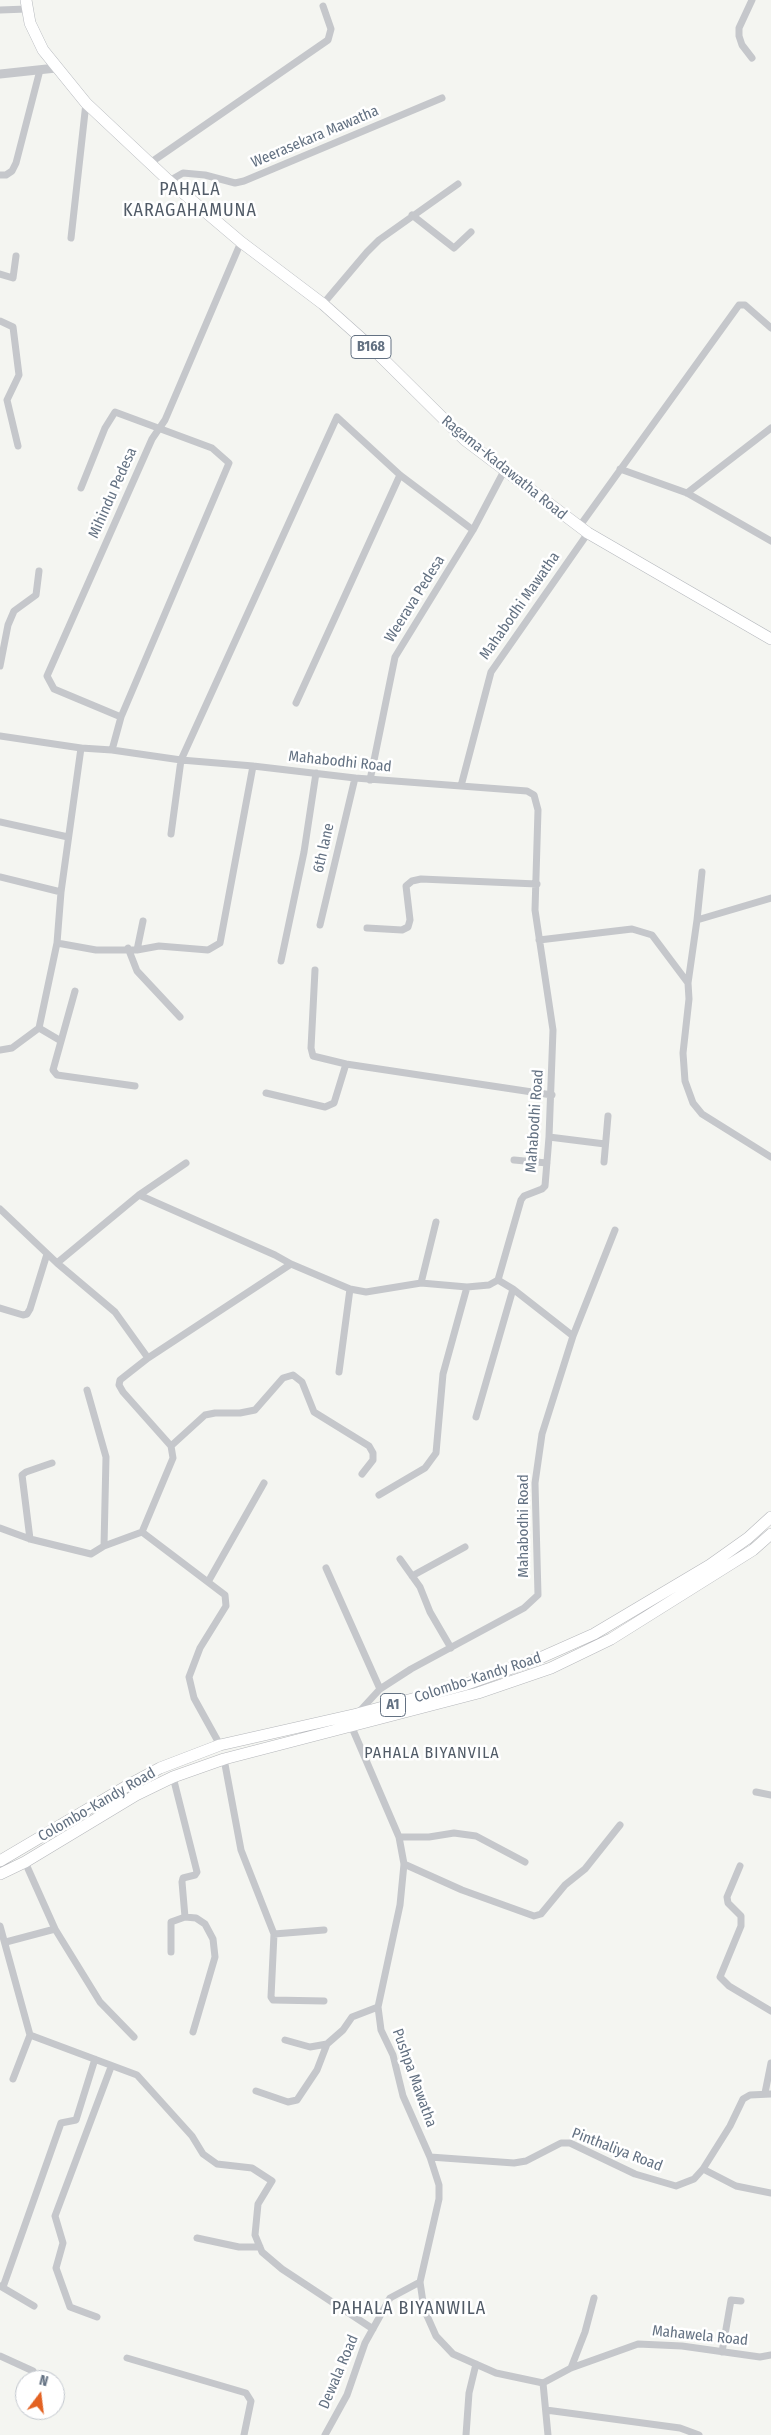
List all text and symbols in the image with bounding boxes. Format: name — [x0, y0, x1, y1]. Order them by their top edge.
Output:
street label: Weerasekara Mawatha — [249, 102, 381, 172]
district label: PAHALA KARAGAHAMUNA — [121, 179, 259, 222]
road number: B168 — [351, 336, 391, 358]
street label: Ragama-Kadawatha Road — [438, 412, 570, 524]
street label: Mihindu Pedesa — [85, 445, 141, 541]
street label: Mahabodhi Mawatha — [476, 549, 564, 663]
street label: Weerava Pedesa — [381, 552, 449, 646]
street label: Mahabodhi Road — [288, 748, 392, 776]
street label: 6th lane — [310, 821, 338, 875]
street label: Mahabodhi Road — [522, 1069, 548, 1173]
street label: Mahabodhi Road — [515, 1474, 533, 1578]
street label: Colombo-Kandy Road — [412, 1649, 544, 1707]
road number: A1 — [380, 1694, 406, 1716]
district label: PAHALA BIYANVILA — [362, 1744, 502, 1764]
street label: Colombo-Kandy Road — [35, 1764, 159, 1846]
street label: Pushpa Mawatha — [388, 2026, 440, 2130]
street label: Pinthaliya Road — [569, 2124, 665, 2176]
district label: PAHALA BIYANWILA — [330, 2298, 488, 2320]
street label: Mahawela Road — [651, 2322, 749, 2350]
street label: Dewala Road — [315, 2332, 363, 2412]
north arrow — [15, 2370, 65, 2420]
text: N — [37, 2372, 50, 2390]

